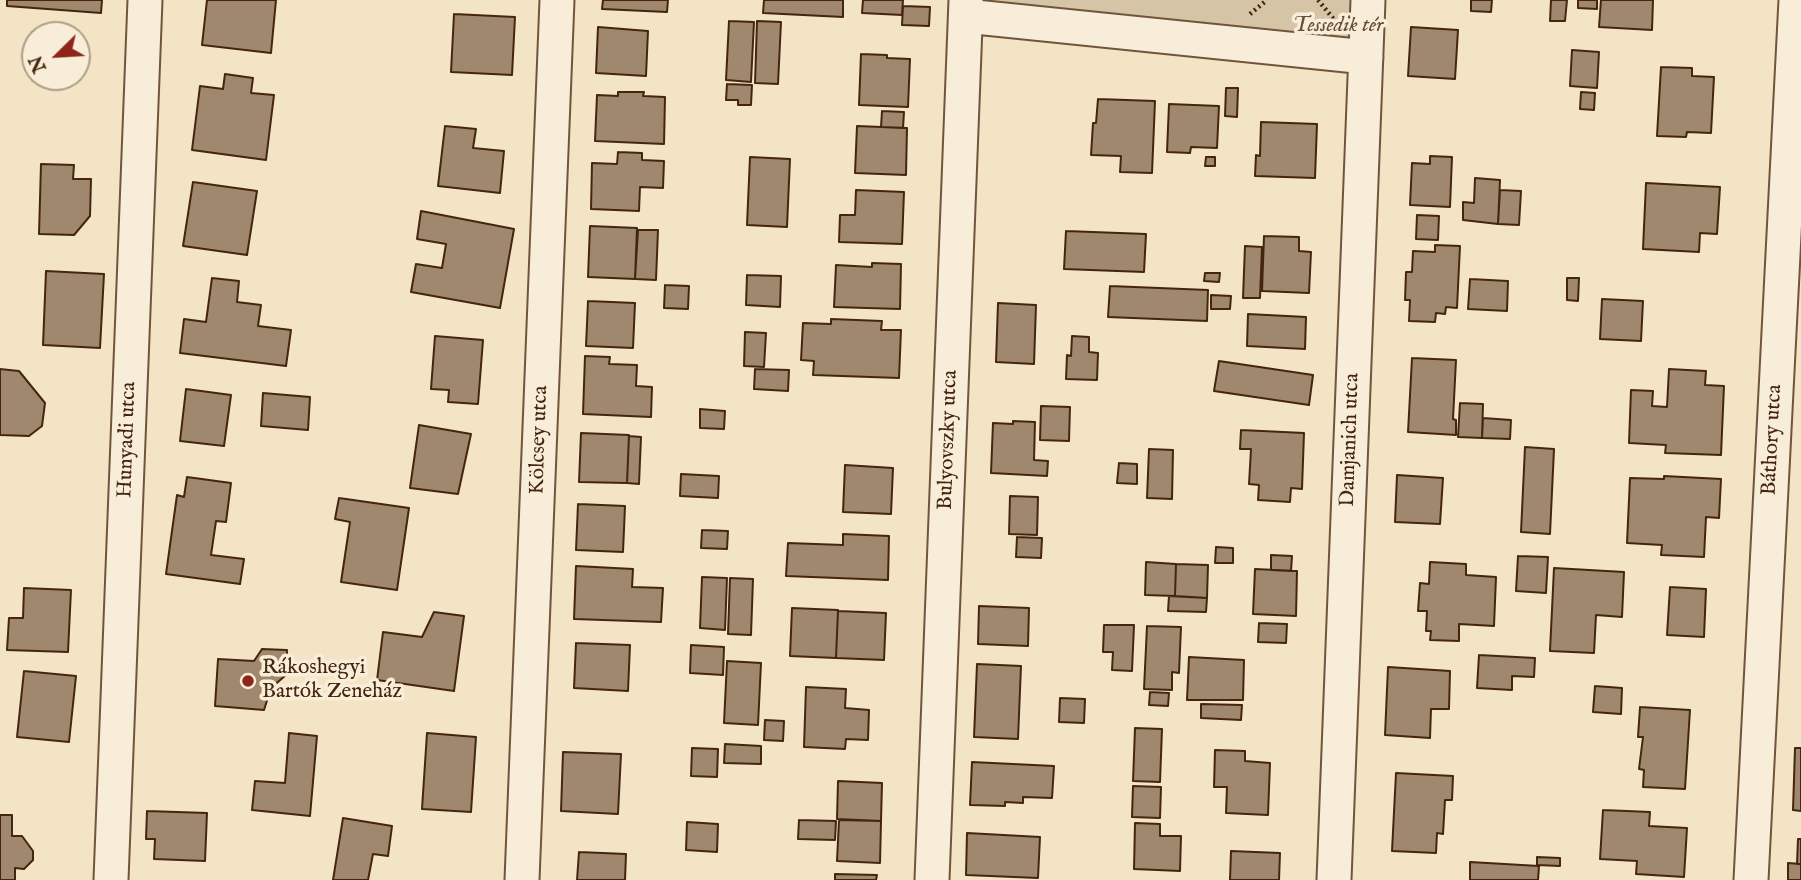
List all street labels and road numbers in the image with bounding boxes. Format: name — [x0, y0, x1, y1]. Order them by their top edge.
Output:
street label: Bulyovszky utca — [934, 370, 964, 510]
street label: Damjanich utca — [1336, 373, 1366, 507]
street label: Hunyadi utca — [113, 381, 143, 499]
street label: Báthory utca — [1758, 384, 1788, 496]
street label: Kölcsey utca — [526, 385, 554, 495]

